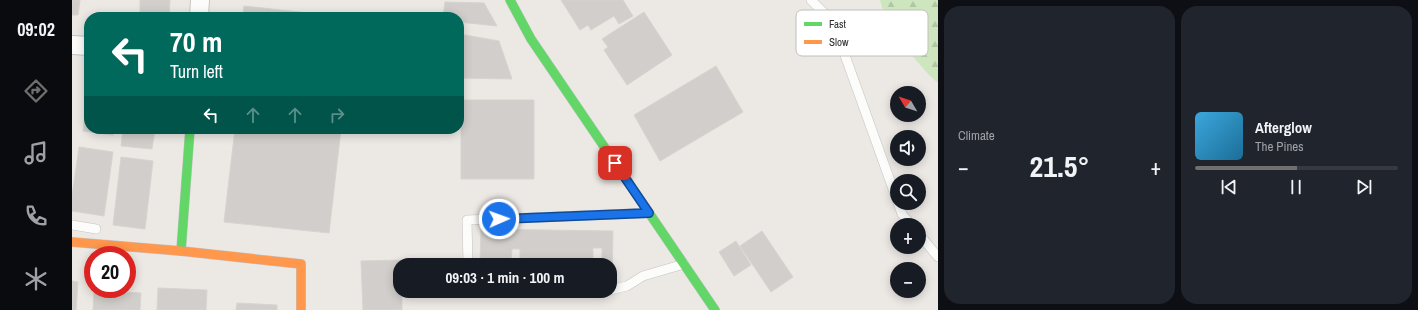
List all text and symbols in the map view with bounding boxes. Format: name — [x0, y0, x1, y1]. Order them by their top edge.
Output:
legend — [796, 10, 928, 56]
text: 09:02 — [17, 17, 55, 42]
text: Fast — [829, 17, 847, 31]
text: 70 m — [170, 23, 222, 61]
icon: left — [104, 28, 156, 80]
text: Slow — [829, 35, 849, 49]
text: Turn left — [170, 59, 223, 84]
icon: directions — [22, 77, 50, 105]
north arrow — [890, 86, 926, 122]
map controls — [890, 86, 926, 298]
icon: left — [200, 104, 222, 126]
icon: ahead — [242, 104, 264, 126]
icon: ahead — [284, 104, 306, 126]
icon: right — [326, 104, 348, 126]
text: Afterglow — [1255, 117, 1312, 138]
text: Climate — [958, 127, 995, 144]
button: sound — [890, 130, 926, 166]
text: The Pines — [1255, 138, 1304, 155]
icon: music — [22, 139, 50, 167]
pin — [598, 146, 632, 180]
text: 21.5° — [1030, 146, 1089, 186]
icon: arrive — [604, 152, 626, 174]
text: − — [958, 152, 969, 182]
text: + — [1150, 152, 1161, 182]
button: search — [890, 174, 926, 210]
icon: previous — [1218, 176, 1240, 198]
icon: pause — [1285, 176, 1307, 198]
icon: next — [1353, 176, 1375, 198]
position arrow — [478, 198, 520, 240]
icon: phone — [22, 202, 50, 230]
button: + — [890, 218, 926, 254]
speed limit sign: 20 — [84, 246, 136, 298]
button: − — [890, 262, 926, 298]
icon: climate — [22, 265, 50, 293]
text: 09:03 · 1 min · 100 m — [446, 267, 564, 288]

